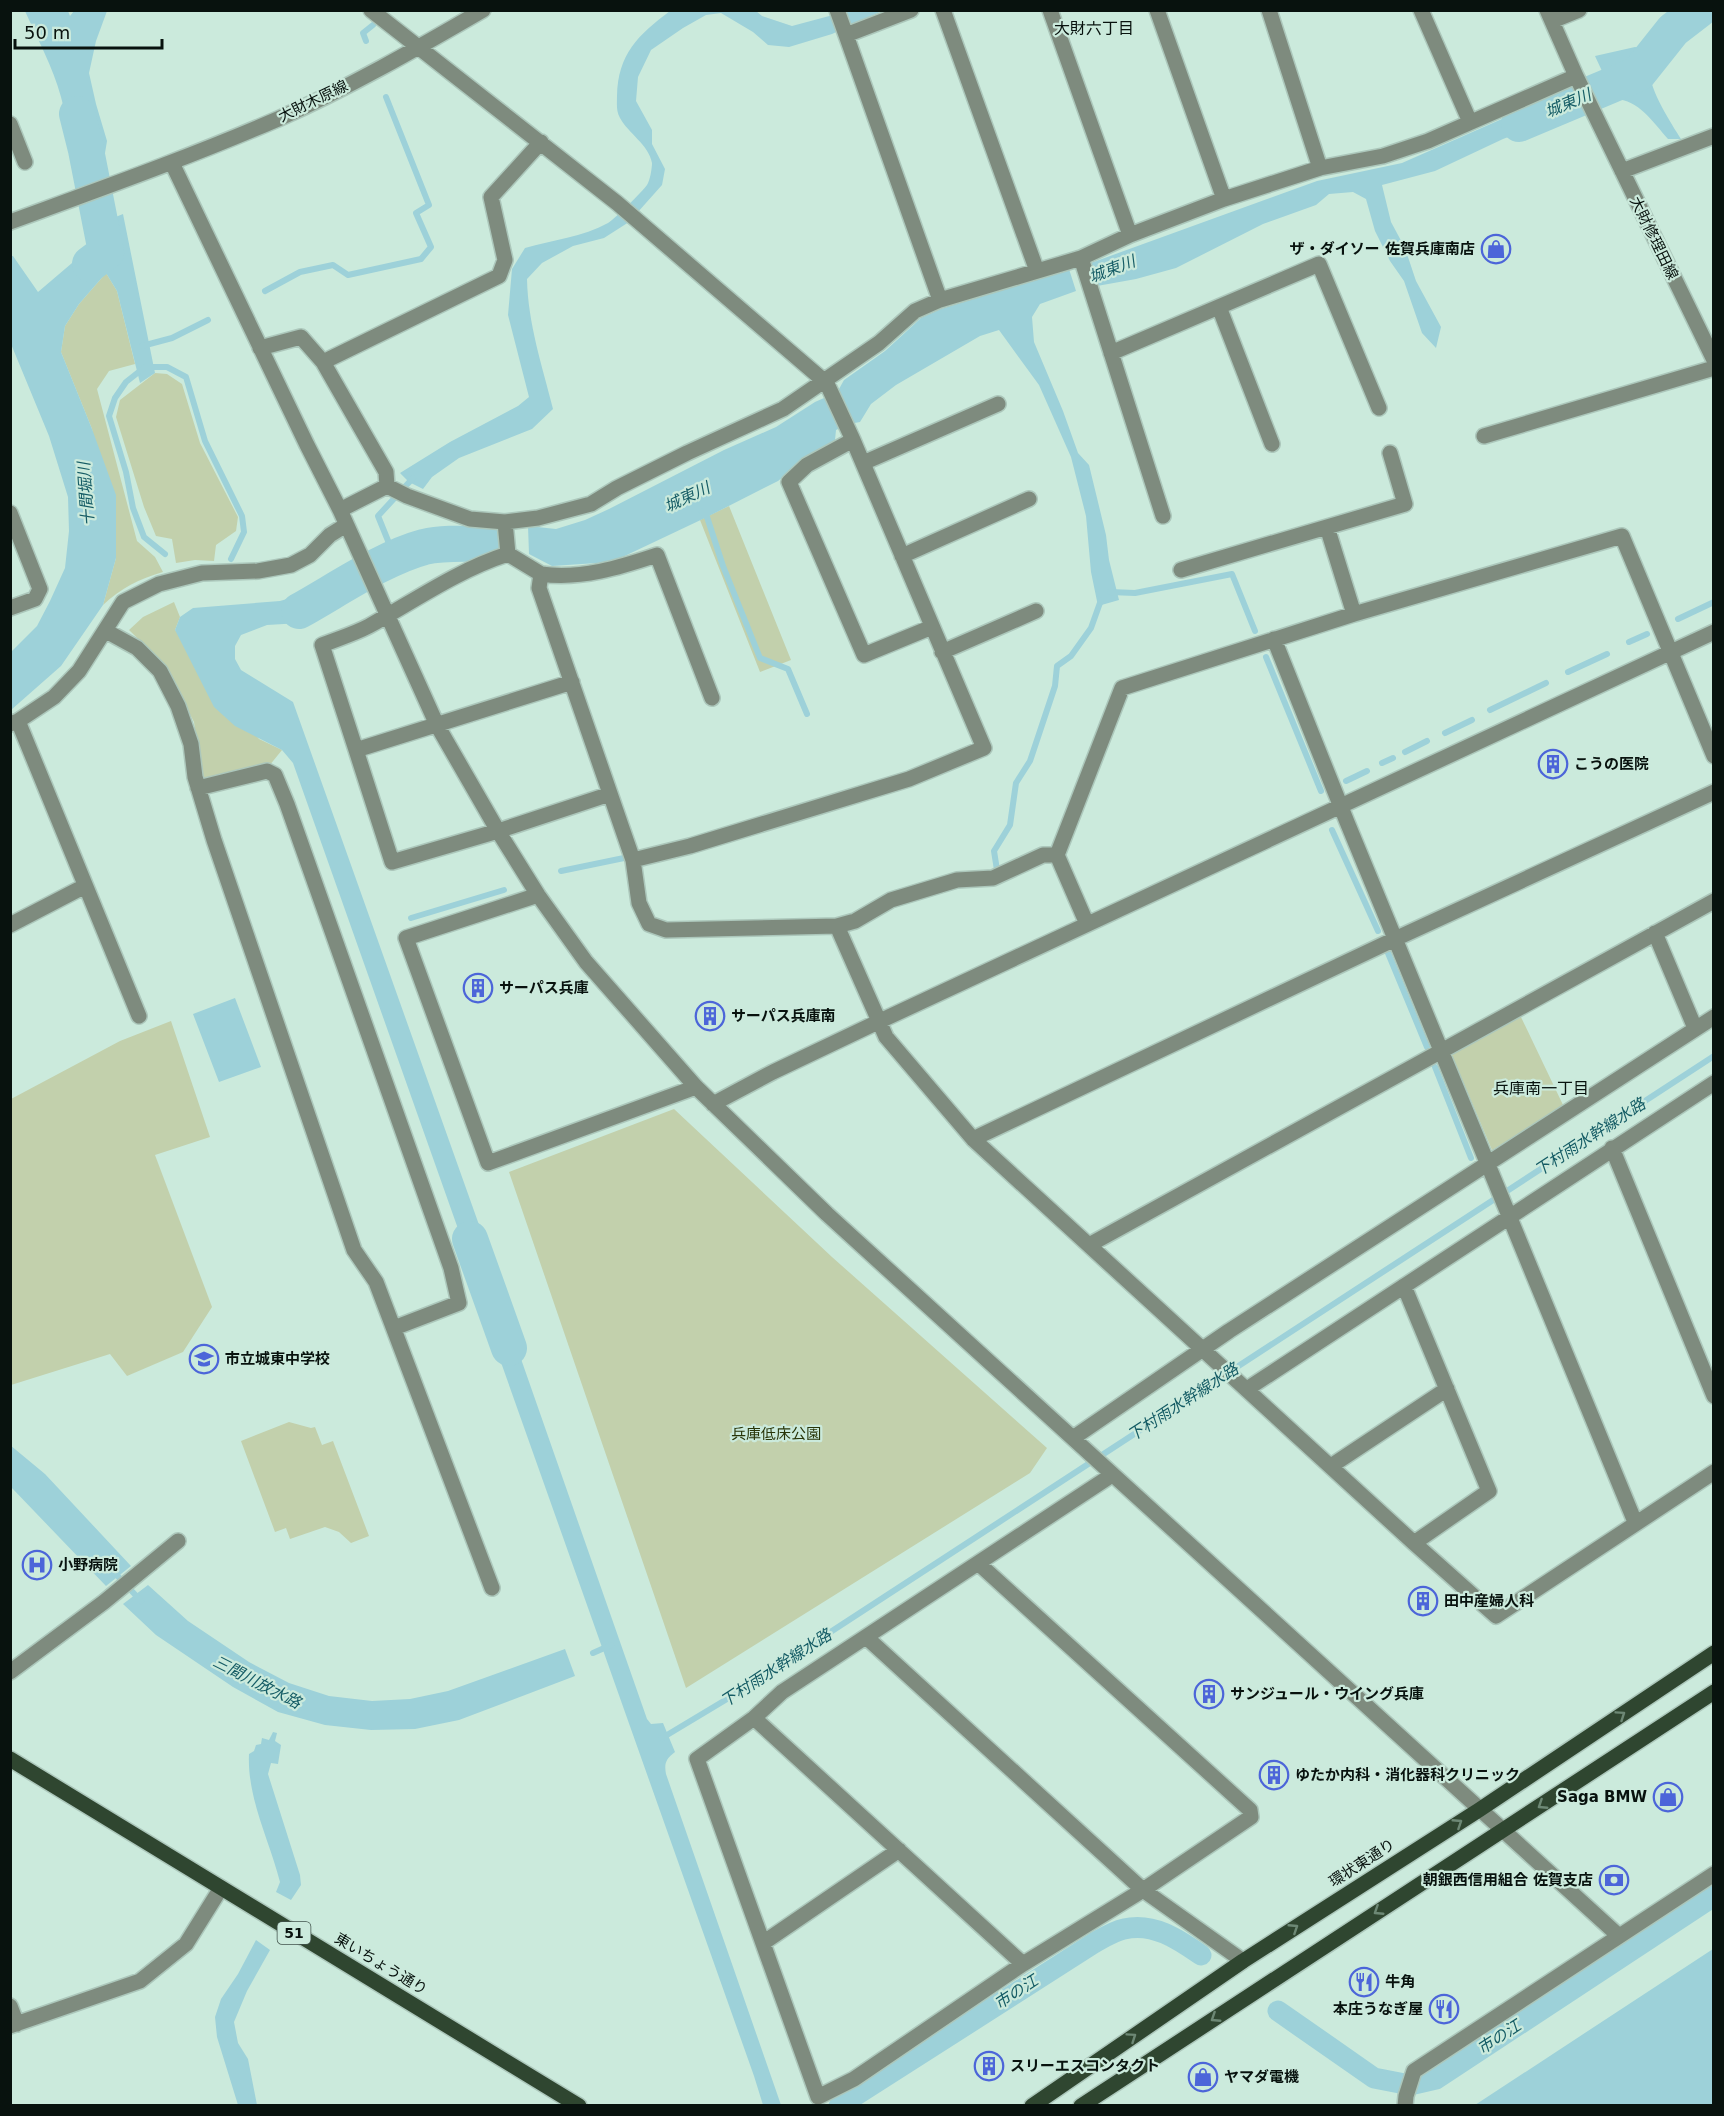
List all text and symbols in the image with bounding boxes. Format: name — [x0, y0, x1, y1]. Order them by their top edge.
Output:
scale bar — [15, 12, 162, 50]
district label: 大財六丁目 — [1054, 19, 1134, 38]
text: 50 m — [24, 22, 70, 43]
street label: 大財木原線 — [275, 76, 351, 126]
water label: 城東川 — [1542, 84, 1596, 121]
street label: 大財修理田線 — [1626, 194, 1682, 282]
shop icon: ザ・ダイソー 佐賀兵庫南店 — [1480, 233, 1512, 265]
place label: ザ・ダイソー 佐賀兵庫南店 — [1290, 240, 1475, 258]
water label: 城東川 — [1086, 251, 1140, 286]
water label: 十間堀川 — [74, 459, 98, 527]
water label: 城東川 — [661, 477, 715, 516]
building icon: こうの医院 — [1537, 748, 1569, 780]
place label: こうの医院 — [1574, 755, 1649, 773]
building icon: サーパス兵庫 — [462, 972, 494, 1004]
place label: サーパス兵庫 — [499, 979, 589, 997]
building icon: サーパス兵庫南 — [694, 1000, 726, 1032]
place label: サーパス兵庫南 — [731, 1007, 836, 1025]
district label: 兵庫南一丁目 — [1493, 1079, 1589, 1098]
water label: 下村雨水幹線水路 — [1531, 1093, 1651, 1180]
school or university icon: 市立城東中学校 — [188, 1343, 220, 1375]
place label: 市立城東中学校 — [225, 1350, 330, 1368]
water label: 下村雨水幹線水路 — [1124, 1358, 1244, 1445]
park label: 兵庫低床公園 — [731, 1425, 821, 1443]
hospital icon: 小野病院 — [21, 1549, 53, 1581]
place label: 小野病院 — [58, 1556, 118, 1574]
building icon: 田中産婦人科 — [1407, 1585, 1439, 1617]
place label: 田中産婦人科 — [1444, 1592, 1534, 1610]
water label: 下村雨水幹線水路 — [717, 1624, 837, 1711]
water label: 三間川放水路 — [210, 1652, 306, 1713]
building icon: サンジュール・ウイング兵庫 — [1193, 1678, 1225, 1710]
place label: サンジュール・ウイング兵庫 — [1230, 1685, 1424, 1703]
one-way arrow — [1614, 1711, 1625, 1722]
building icon: ゆたか内科・消化器科クリニック — [1258, 1759, 1290, 1791]
place label: ゆたか内科・消化器科クリニック — [1295, 1766, 1520, 1784]
shop icon: Saga BMW — [1652, 1781, 1684, 1813]
place label: Saga BMW — [1557, 1788, 1647, 1806]
one-way arrow — [1537, 1798, 1548, 1809]
one-way arrow — [1451, 1819, 1462, 1830]
street label: 環状東通り — [1326, 1835, 1398, 1891]
bank icon: 朝銀西信用組合 佐賀支店 — [1598, 1864, 1630, 1896]
place label: 朝銀西信用組合 佐賀支店 — [1423, 1871, 1593, 1889]
one-way arrow — [1374, 1904, 1384, 1916]
road number: 51 — [278, 1922, 310, 1944]
one-way arrow — [1288, 1924, 1298, 1936]
street label: 東いちょう通り — [331, 1929, 431, 1999]
restaurant icon: 牛角 — [1348, 1966, 1380, 1998]
water label: 市の江 — [991, 1970, 1043, 2013]
place label: 牛角 — [1385, 1973, 1415, 1991]
restaurant icon: 本庄うなぎ屋 — [1428, 1993, 1460, 2025]
place label: 本庄うなぎ屋 — [1333, 2000, 1423, 2018]
one-way arrow — [1211, 2011, 1222, 2022]
water label: 市の江 — [1474, 2015, 1526, 2058]
one-way arrow — [1125, 2033, 1136, 2044]
building icon: スリーエスコンタクト — [973, 2050, 1005, 2082]
place label: スリーエスコンタクト — [1010, 2057, 1160, 2075]
shop icon: ヤマダ電機 — [1187, 2061, 1219, 2093]
place label: ヤマダ電機 — [1224, 2068, 1299, 2086]

